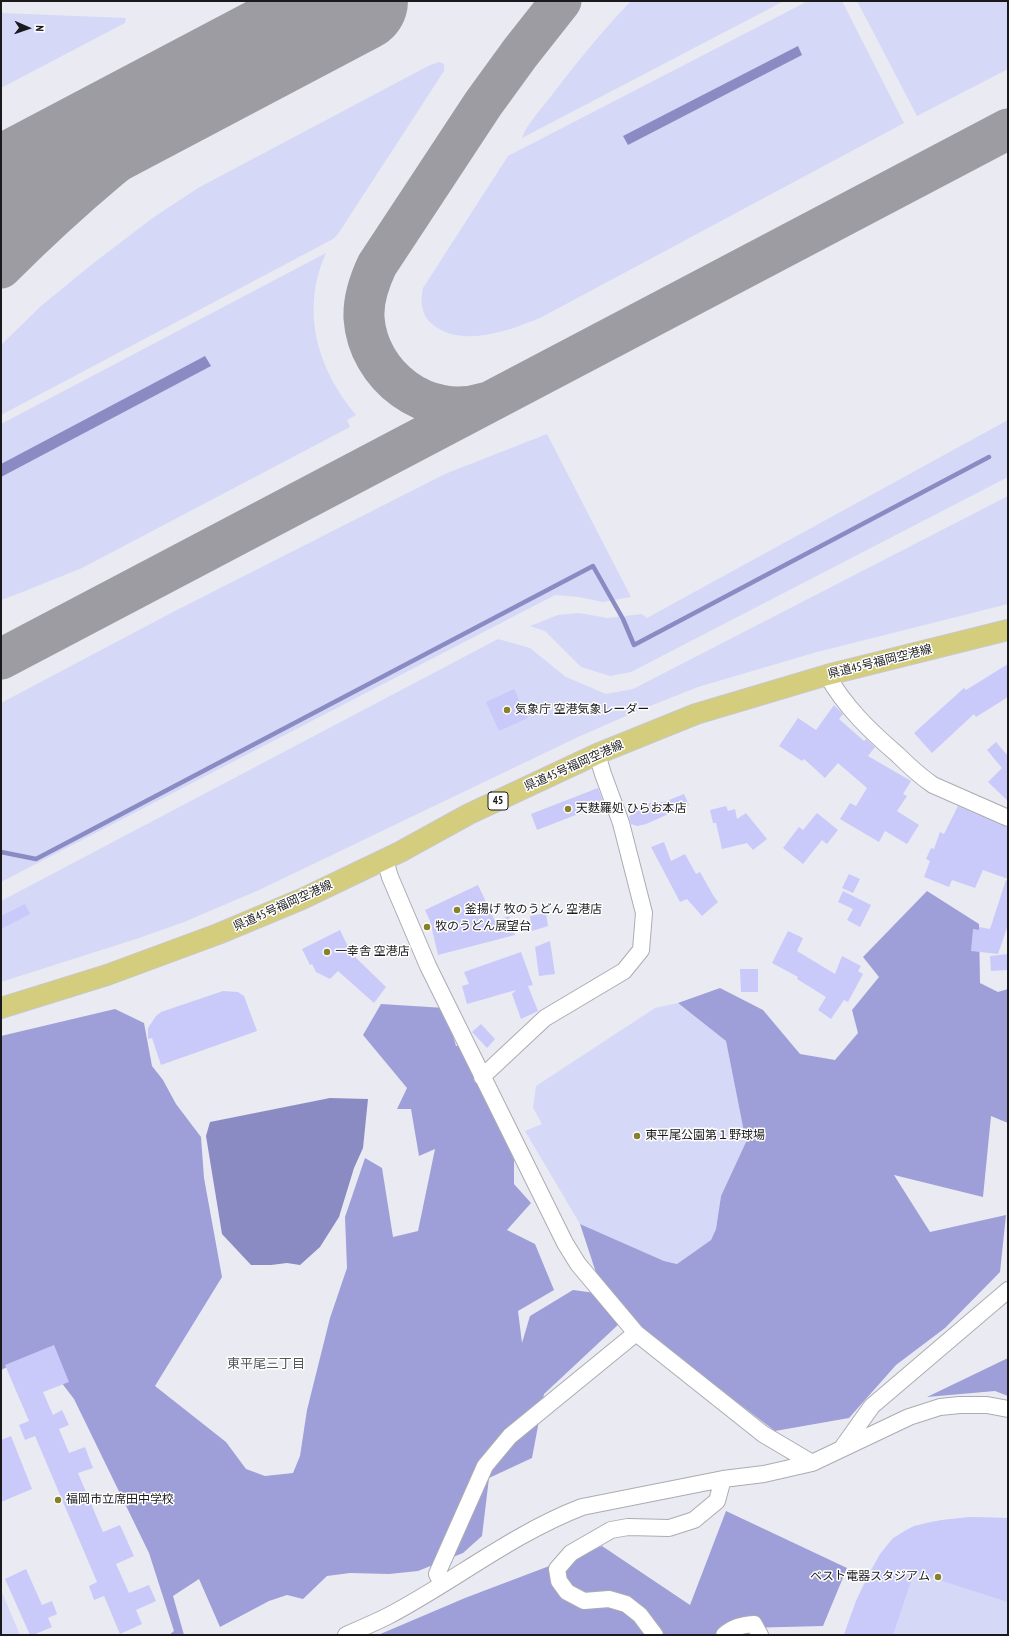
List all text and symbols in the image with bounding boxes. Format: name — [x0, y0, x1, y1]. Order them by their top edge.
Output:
north arrow — [8, 8, 48, 48]
text: N — [33, 25, 47, 32]
street label: 県道45号福岡空港線 — [826, 642, 934, 682]
place label: 気象庁 空港気象レーダー — [515, 703, 650, 717]
marker: 気象庁 空港気象レーダー — [502, 705, 512, 715]
street label: 県道45号福岡空港線 — [522, 738, 626, 794]
road number: 45 — [488, 792, 508, 810]
place label: 天麩羅処 ひらお本店 — [576, 802, 687, 816]
marker: 天麩羅処 ひらお本店 — [563, 804, 573, 814]
street label: 県道45号福岡空港線 — [231, 878, 335, 934]
place label: 釜揚げ 牧のうどん 空港店 — [465, 903, 602, 917]
marker: 釜揚げ 牧のうどん 空港店 — [452, 905, 462, 915]
place label: 牧のうどん展望台 — [435, 920, 531, 934]
marker: 牧のうどん展望台 — [422, 922, 432, 932]
place label: 一幸舎 空港店 — [335, 945, 410, 959]
marker: 一幸舎 空港店 — [322, 947, 332, 957]
place label: 東平尾公園第１野球場 — [645, 1129, 765, 1143]
marker: 東平尾公園第１野球場 — [632, 1131, 642, 1141]
district label: 東平尾三丁目 — [227, 1356, 305, 1372]
place label: 福岡市立席田中学校 — [66, 1493, 174, 1507]
marker: 福岡市立席田中学校 — [53, 1495, 63, 1505]
place label: ベスト電器スタジアム — [810, 1570, 930, 1584]
marker: ベスト電器スタジアム — [933, 1572, 943, 1582]

